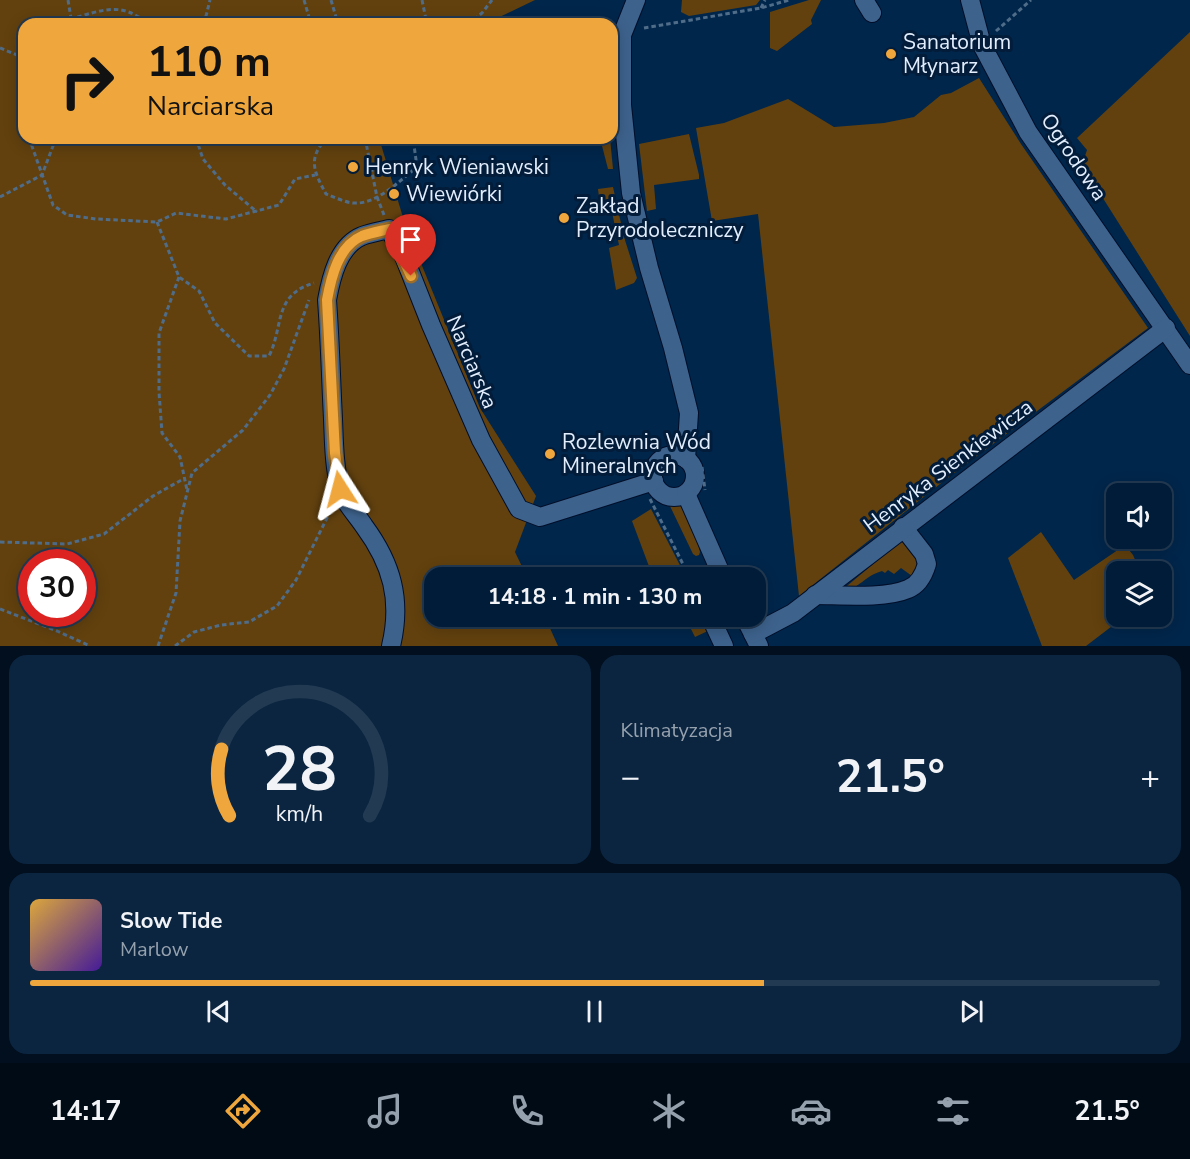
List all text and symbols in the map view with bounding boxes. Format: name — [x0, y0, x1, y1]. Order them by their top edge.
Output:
place label: Sanatorium Młynarz — [903, 28, 1011, 80]
text: 110 m — [147, 34, 271, 91]
icon: right — [48, 42, 126, 120]
marker: Sanatorium Młynarz — [884, 47, 898, 61]
text: Narciarska — [147, 88, 274, 125]
street label: Ogrodowa — [1034, 108, 1114, 206]
place label: Henryk Wieniawski — [365, 153, 549, 181]
marker: Henryk Wieniawski — [346, 160, 360, 174]
place label: Wiewiórki — [406, 180, 502, 208]
marker: Wiewiórki — [387, 187, 401, 201]
place label: Zakład Przyrodoleczniczy — [576, 192, 744, 244]
marker: Zakład Przyrodoleczniczy — [557, 211, 571, 225]
pin — [385, 214, 436, 276]
icon: arrive — [394, 223, 427, 256]
street label: Narciarska — [440, 311, 504, 413]
street label: Henryka Sienkiewicza — [858, 393, 1038, 539]
place label: Rozlewnia Wód Mineralnych — [562, 428, 711, 480]
marker: Rozlewnia Wód Mineralnych — [543, 447, 557, 461]
position arrow — [308, 457, 372, 521]
map controls — [1106, 483, 1172, 627]
button: sound — [1106, 483, 1172, 549]
speed limit sign: 30 — [18, 549, 96, 627]
button: layers — [1106, 561, 1172, 627]
text: 14:18 · 1 min · 130 m — [488, 582, 702, 612]
text: Klimatyzacja — [621, 717, 733, 744]
text: 28 — [262, 727, 337, 812]
text: 21.5° — [836, 747, 945, 808]
text: − — [621, 755, 640, 800]
text: + — [1140, 755, 1160, 800]
text: km/h — [276, 800, 323, 830]
text: Slow Tide — [120, 906, 222, 936]
text: Marlow — [120, 936, 188, 963]
icon: previous — [202, 995, 235, 1028]
icon: pause — [578, 995, 611, 1028]
icon: next — [955, 995, 988, 1028]
icon: directions — [222, 1090, 264, 1132]
icon: music — [364, 1090, 406, 1132]
icon: phone — [506, 1090, 548, 1132]
icon: climate — [648, 1090, 690, 1132]
icon: car — [790, 1090, 832, 1132]
icon: filters — [932, 1090, 974, 1132]
text: 14:17 — [50, 1093, 122, 1130]
text: 21.5° — [1074, 1093, 1140, 1130]

